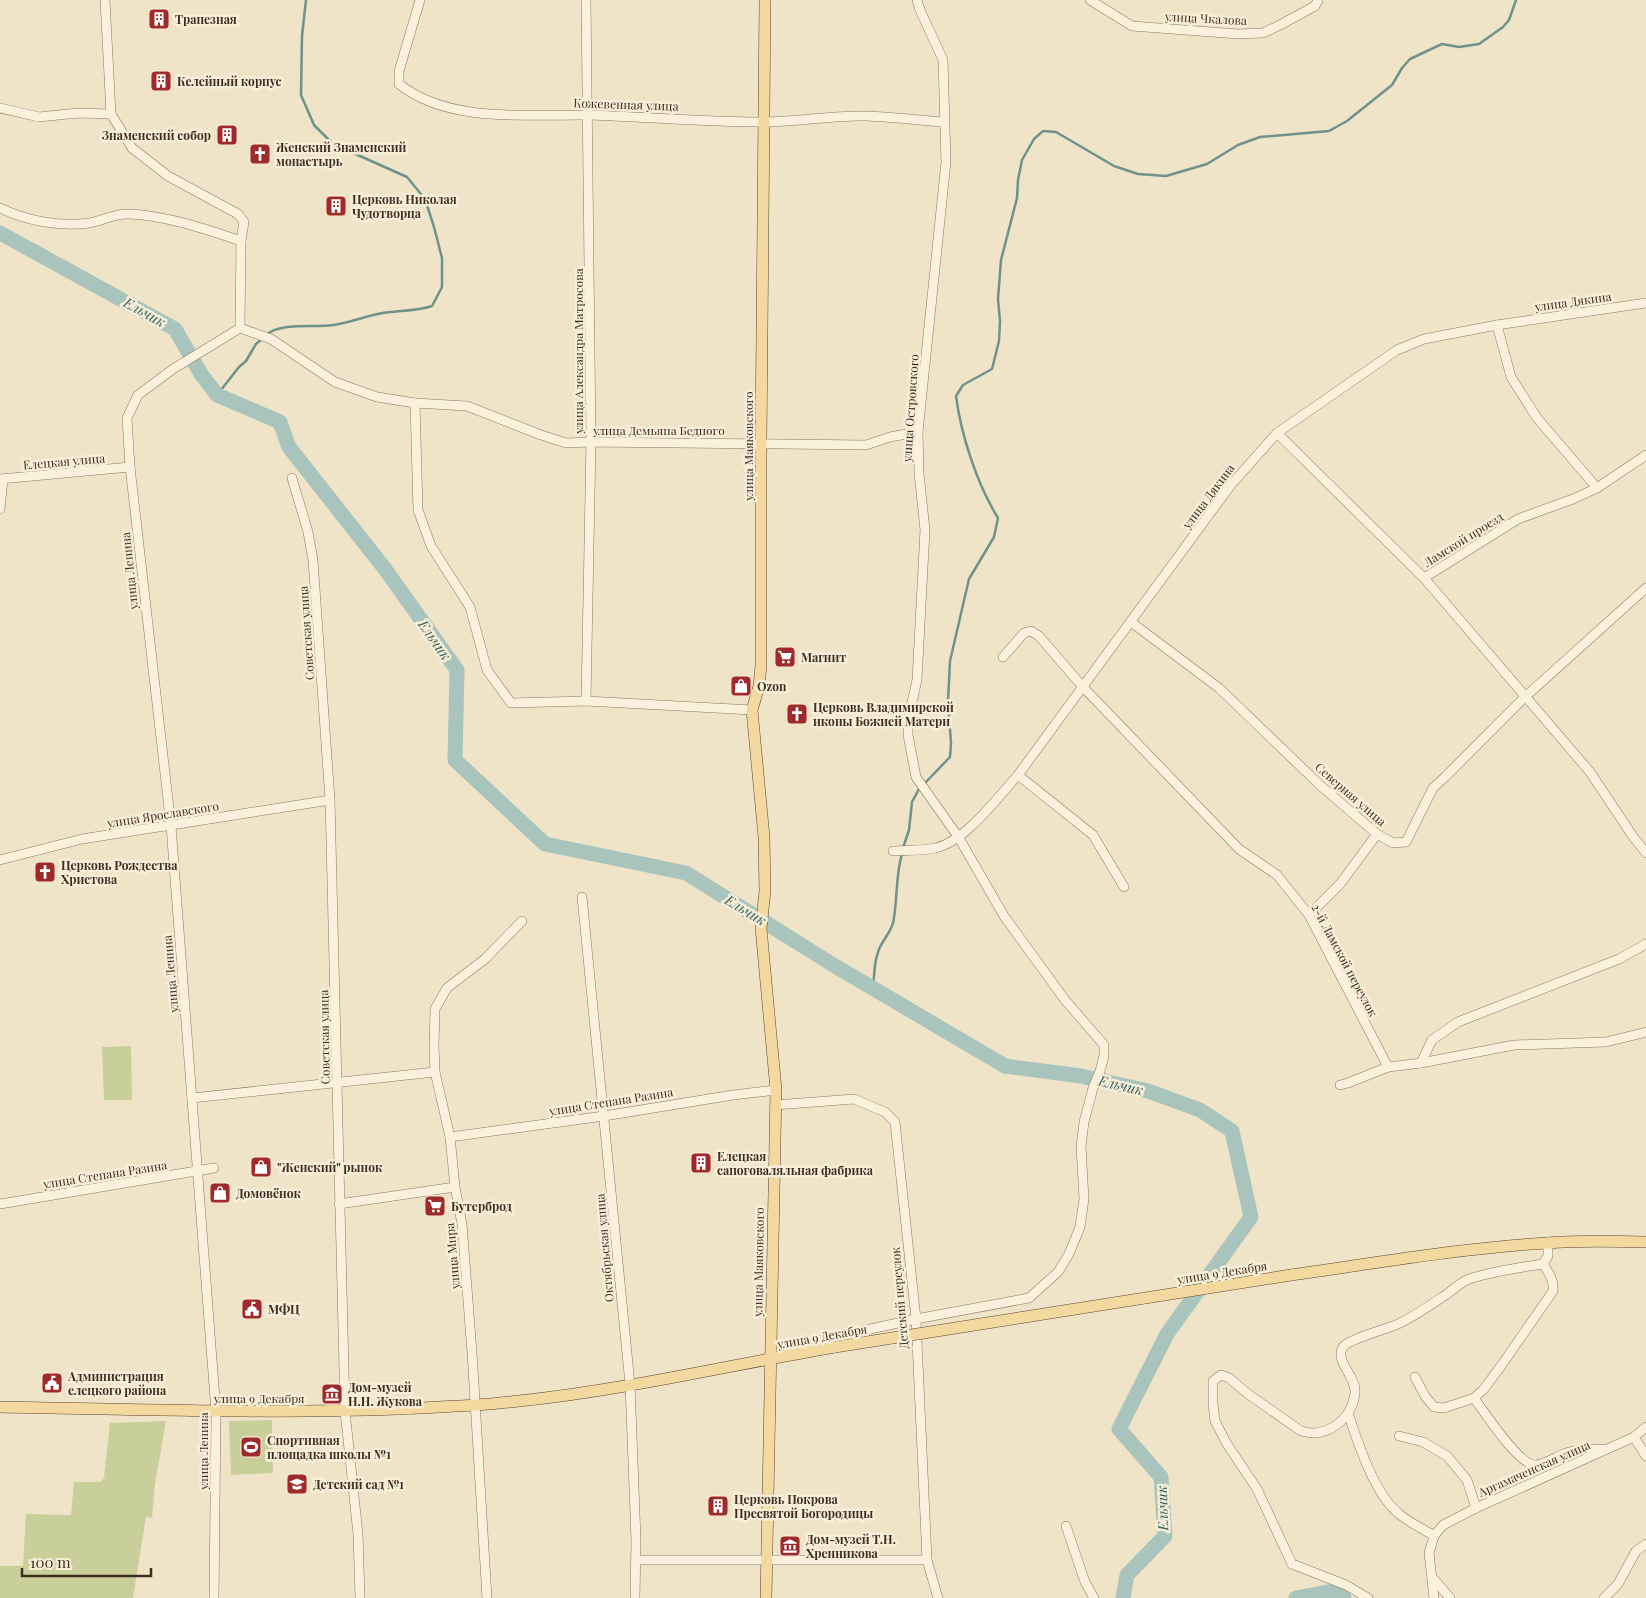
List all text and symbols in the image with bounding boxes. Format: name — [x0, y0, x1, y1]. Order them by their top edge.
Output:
building icon: Трапезная — [147, 7, 171, 31]
street label: улица Чкалова — [1164, 8, 1247, 28]
place label: Трапезная — [175, 11, 237, 27]
building icon: Келейный корпус — [149, 69, 173, 93]
place label: Келейный корпус — [177, 73, 282, 89]
street label: Кожевенная улица — [573, 94, 679, 114]
building icon: Знаменский собор — [215, 123, 239, 147]
place label: Знаменский собор — [102, 127, 211, 143]
place label: Женский Знаменский монастырь — [275, 139, 407, 169]
church icon: Женский Знаменский монастырь — [248, 142, 272, 166]
place label: Церковь Николая Чудотворца — [352, 191, 457, 221]
building icon: Церковь Николая Чудотворца — [324, 194, 348, 218]
street label: улица Александра Матросова — [570, 268, 586, 435]
street label: улица Дякина — [1533, 288, 1612, 314]
water label: Ельчик — [120, 292, 170, 331]
street label: улица Островского — [898, 353, 922, 463]
street label: улица Маяковского — [740, 391, 756, 502]
street label: улица Демьяна Бедного — [592, 422, 725, 438]
street label: Елецкая улица — [22, 449, 106, 473]
street label: улица Дякина — [1178, 460, 1238, 532]
street label: Ламской проезд — [1419, 508, 1506, 570]
street label: улица Ленина — [117, 532, 141, 611]
street label: Советская улица — [295, 585, 317, 681]
water label: Ельчик — [414, 615, 456, 664]
supermarket icon: Магнит — [773, 645, 797, 669]
place label: Магнит — [801, 649, 846, 665]
shop icon: Ozon — [729, 674, 753, 698]
place label: Ozon — [757, 678, 787, 694]
place label: Церковь Владимирской иконы Божией Матери — [813, 699, 954, 729]
church icon: Церковь Владимирской иконы Божией Матери — [785, 702, 809, 726]
street label: Северная улица — [1312, 759, 1390, 829]
street label: улица Ярославского — [105, 797, 220, 831]
place label: Церковь Рождества Христова — [61, 857, 178, 887]
church icon: Церковь Рождества Христова — [33, 860, 57, 884]
water label: Ельчик — [721, 890, 770, 930]
street label: 2-й Ламской переулок — [1308, 901, 1382, 1019]
street label: улица Ленина — [159, 935, 181, 1014]
street label: Советская улица — [315, 990, 333, 1084]
water label: Ельчик — [1096, 1070, 1145, 1099]
street label: улица Степана Разина — [547, 1083, 674, 1119]
place label: Елецкая сапоговаляльная фабрика — [717, 1148, 874, 1178]
building icon: Елецкая сапоговаляльная фабрика — [689, 1151, 713, 1175]
shop icon: "Женский" рынок — [249, 1155, 273, 1179]
street label: улица Степана Разина — [41, 1156, 168, 1192]
place label: "Женский" рынок — [277, 1159, 383, 1175]
shop icon: Домовёнок — [208, 1181, 232, 1205]
place label: Домовёнок — [236, 1185, 301, 1201]
street label: Октябрьская улица — [591, 1193, 617, 1303]
supermarket icon: Бутерброд — [423, 1194, 447, 1218]
place label: Бутерброд — [451, 1198, 512, 1214]
street label: улица Маяковского — [749, 1207, 767, 1318]
street label: улица Мира — [441, 1222, 463, 1291]
street label: Детский переулок — [887, 1246, 911, 1350]
street label: улица 9 Декабря — [1175, 1257, 1269, 1287]
public building icon: МФЦ — [240, 1297, 264, 1321]
place label: МФЦ — [268, 1301, 300, 1317]
street label: улица 9 Декабря — [775, 1320, 869, 1352]
place label: Администрация елецкого района — [67, 1368, 167, 1398]
public building icon: Администрация елецкого района — [40, 1371, 64, 1395]
place label: Дом-музей Н.Н. Жукова — [348, 1379, 423, 1409]
museum icon: Дом-музей Н.Н. Жукова — [320, 1382, 344, 1406]
street label: улица 9 Декабря — [213, 1390, 305, 1406]
street label: улица Ленина — [195, 1412, 211, 1491]
place label: Спортивная площадка школы №1 — [267, 1432, 391, 1462]
sports icon: Спортивная площадка школы №1 — [239, 1435, 263, 1459]
street label: Аргамаченская улица — [1475, 1436, 1592, 1500]
school or university icon: Детский сад №1 — [285, 1472, 309, 1496]
place label: Детский сад №1 — [313, 1476, 404, 1492]
water label: Ельчик — [1152, 1485, 1172, 1532]
place label: Церковь Покрова Пресвятой Богородицы — [734, 1491, 873, 1521]
building icon: Церковь Покрова Пресвятой Богородицы — [706, 1494, 730, 1518]
place label: Дом-музей Т.Н. Хренникова — [806, 1531, 896, 1561]
museum icon: Дом-музей Т.Н. Хренникова — [778, 1534, 802, 1558]
scale bar — [22, 1546, 151, 1578]
text: 100 m — [30, 1552, 71, 1572]

